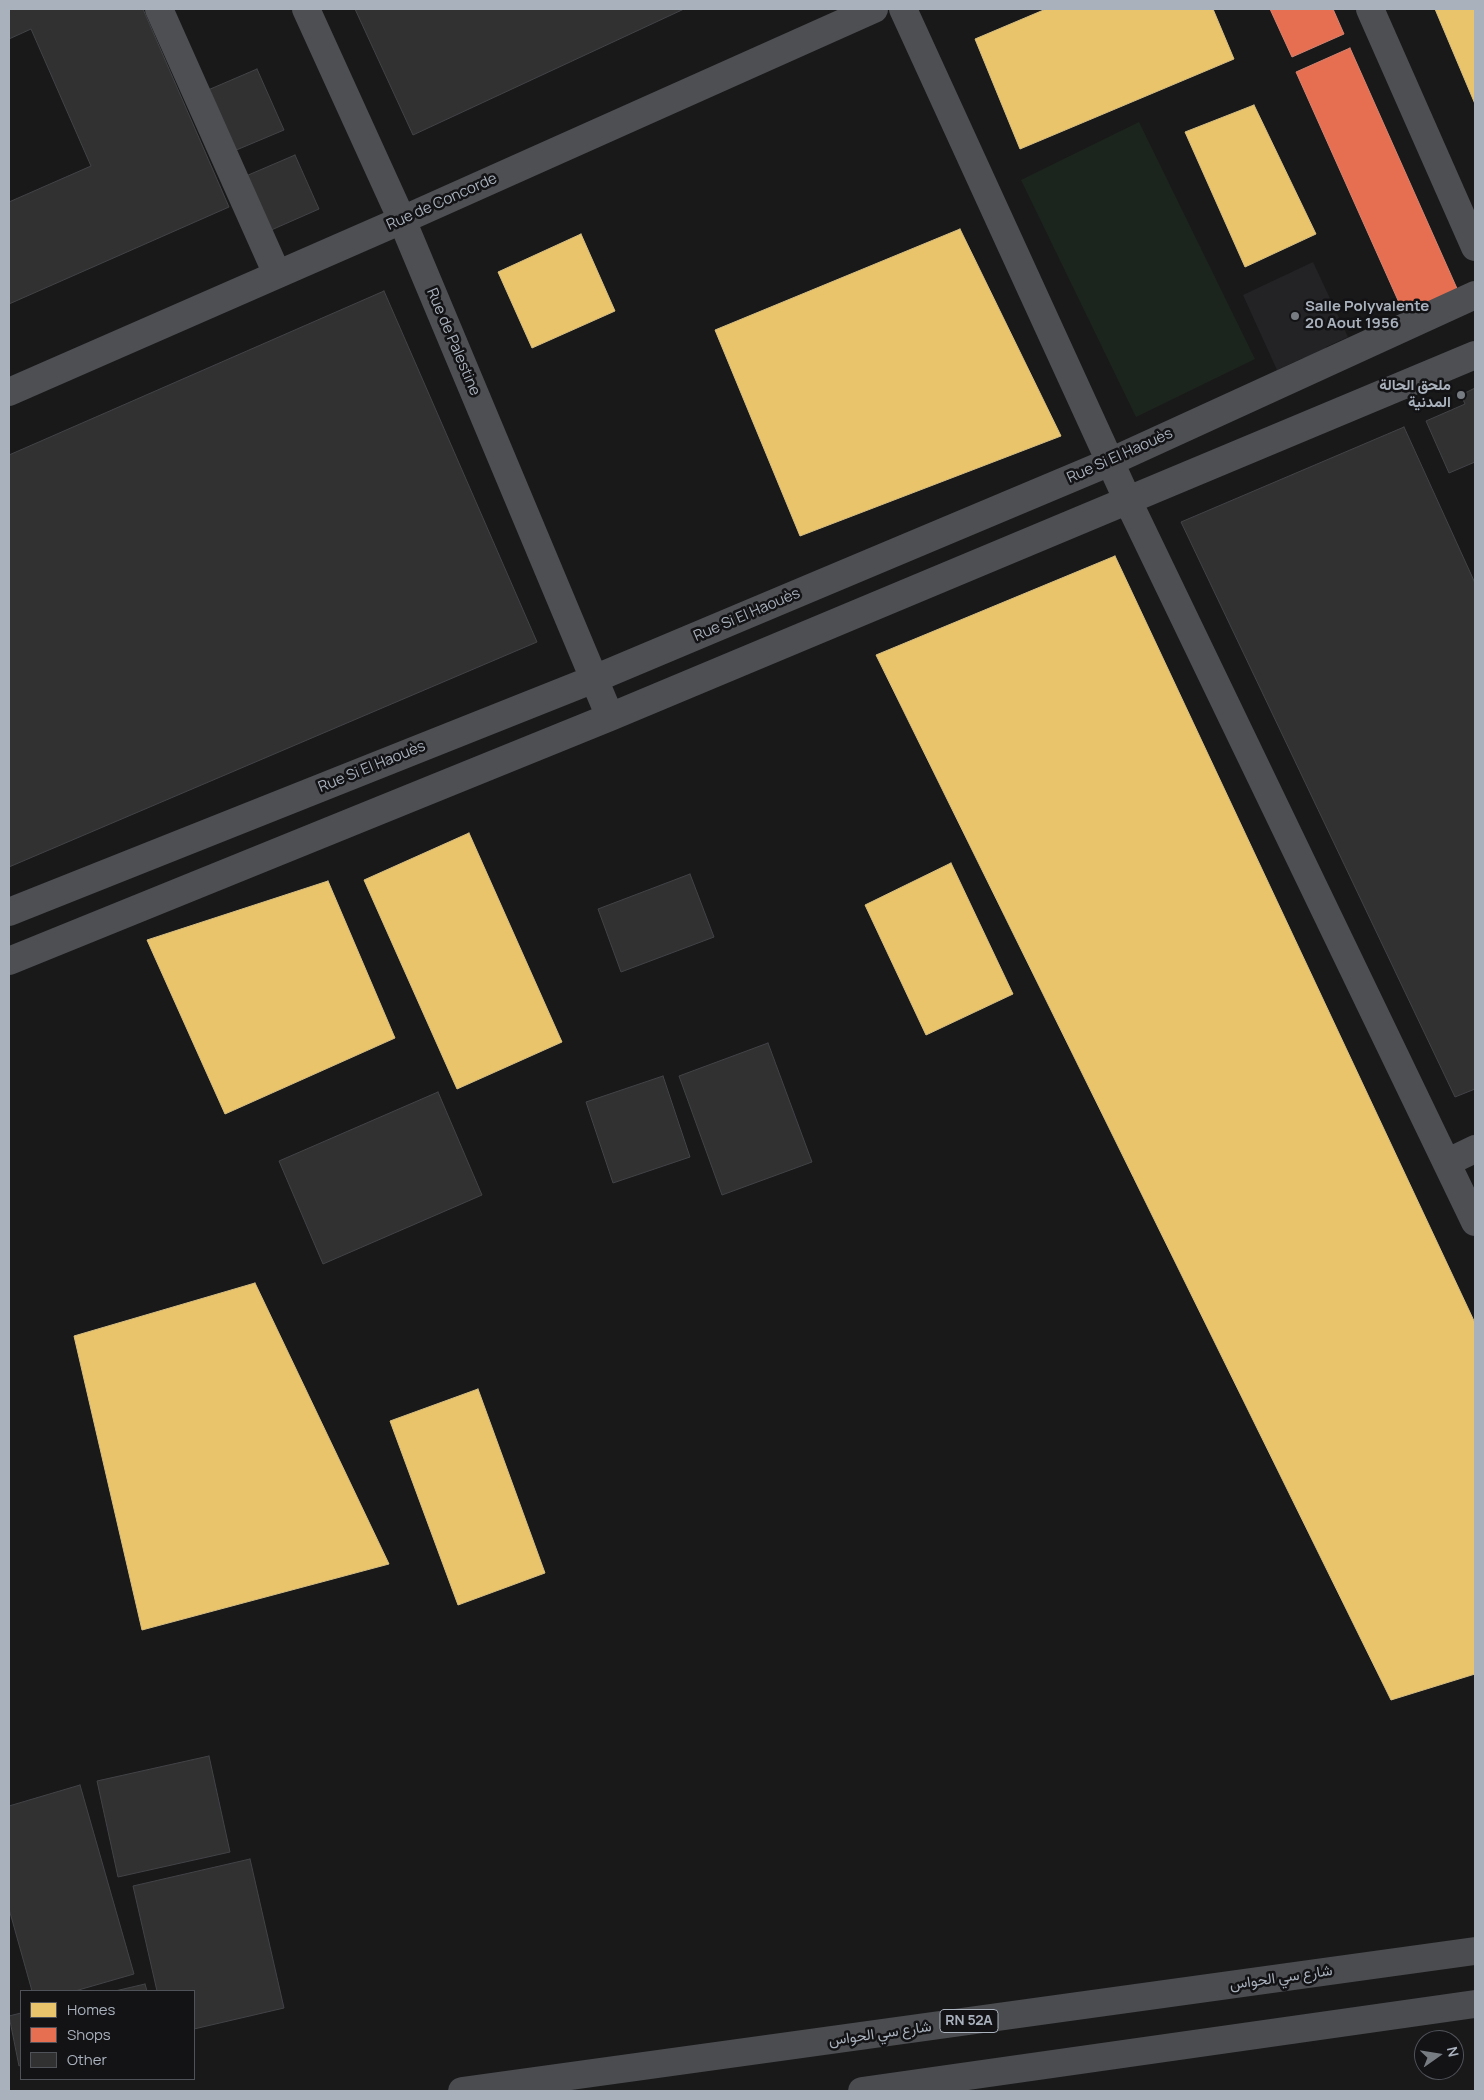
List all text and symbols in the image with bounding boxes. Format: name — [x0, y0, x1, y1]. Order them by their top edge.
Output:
street label: Rue de Concorde — [384, 170, 500, 234]
street label: Rue de Palestine — [422, 286, 484, 398]
place label: Salle Polyvalente 20 Aout 1956 — [1305, 298, 1429, 333]
marker: Salle Polyvalente 20 Aout 1956 — [1289, 310, 1301, 322]
place label: ملحق الحالة المدنية — [1379, 377, 1451, 412]
marker: ملحق الحالة المدنية — [1455, 389, 1467, 401]
street label: Rue Si El Haouès — [1064, 425, 1176, 487]
street label: Rue Si El Haouès — [691, 584, 803, 646]
street label: Rue Si El Haouès — [316, 737, 428, 797]
street label: شارع سي الحواس — [1228, 1962, 1334, 1994]
legend — [20, 1990, 195, 2080]
text: Homes — [67, 1999, 115, 2020]
road number: RN 52A — [940, 2010, 998, 2032]
street label: شارع سي الحواس — [827, 2018, 933, 2050]
text: Shops — [67, 2024, 111, 2045]
north arrow — [1414, 2030, 1464, 2080]
text: N — [1443, 2045, 1464, 2059]
text: Other — [67, 2049, 107, 2070]

